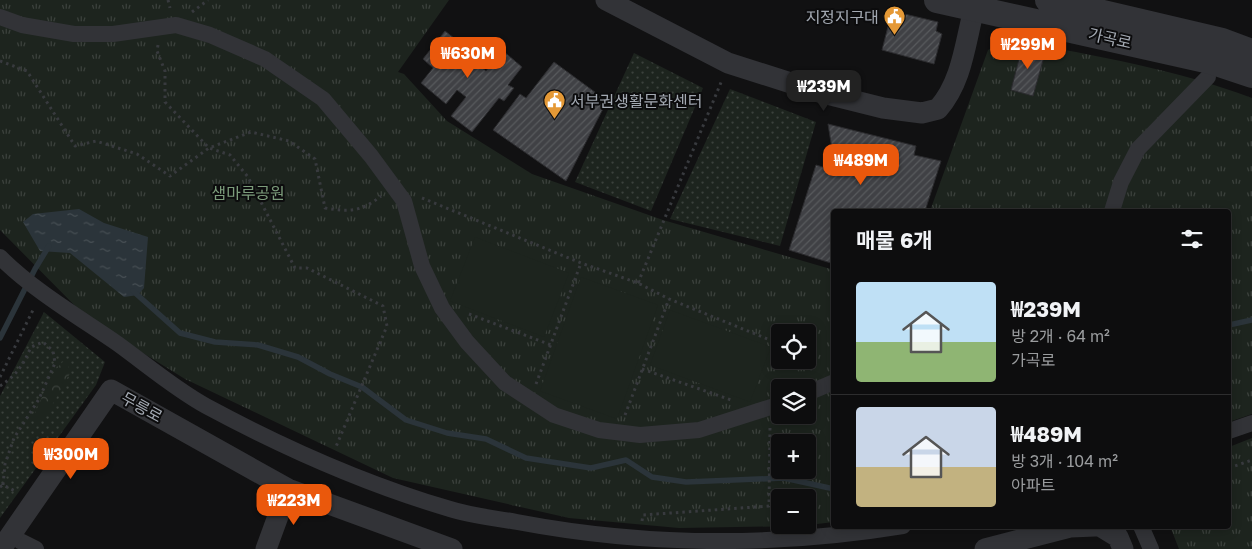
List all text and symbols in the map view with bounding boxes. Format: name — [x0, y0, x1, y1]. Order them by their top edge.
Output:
public building icon: 지정지구대 — [883, 5, 907, 36]
place label: 지정지구대 — [805, 7, 879, 27]
street label: 가곡로 — [1086, 23, 1134, 53]
pin: ₩299M — [993, 28, 1063, 70]
text: ₩299M — [1001, 34, 1055, 54]
pin: ₩630M — [433, 36, 503, 79]
text: ₩630M — [441, 43, 495, 63]
pin: ₩239M — [789, 70, 859, 112]
text: ₩239M — [797, 76, 851, 96]
public building icon: 서부권생활문화센터 — [542, 89, 566, 120]
place label: 서부권생활문화센터 — [570, 91, 702, 111]
pin: ₩489M — [826, 144, 896, 186]
text: ₩489M — [834, 150, 888, 170]
park label: 샘마루공원 — [211, 183, 285, 203]
icon: filters — [1178, 225, 1206, 253]
text: 매물 6개 — [856, 227, 933, 253]
text: ₩239M — [1011, 296, 1081, 322]
icon: home — [896, 302, 956, 362]
map controls — [771, 324, 816, 534]
button: locate — [771, 324, 816, 369]
text: 방 2개 · 64 m² — [1011, 326, 1110, 346]
text: 가곡로 — [1011, 350, 1055, 370]
button: layers — [771, 379, 816, 424]
street label: 무릉로 — [118, 388, 166, 427]
text: ₩489M — [1011, 421, 1082, 447]
icon: home — [896, 427, 956, 487]
button: + — [771, 434, 816, 479]
pin: ₩300M — [36, 438, 106, 480]
text: ₩300M — [44, 444, 98, 464]
text: 방 3개 · 104 m² — [1011, 451, 1118, 471]
text: 아파트 — [1011, 475, 1055, 495]
pin: ₩223M — [259, 484, 329, 526]
button: − — [771, 489, 816, 534]
text: ₩223M — [268, 490, 320, 510]

